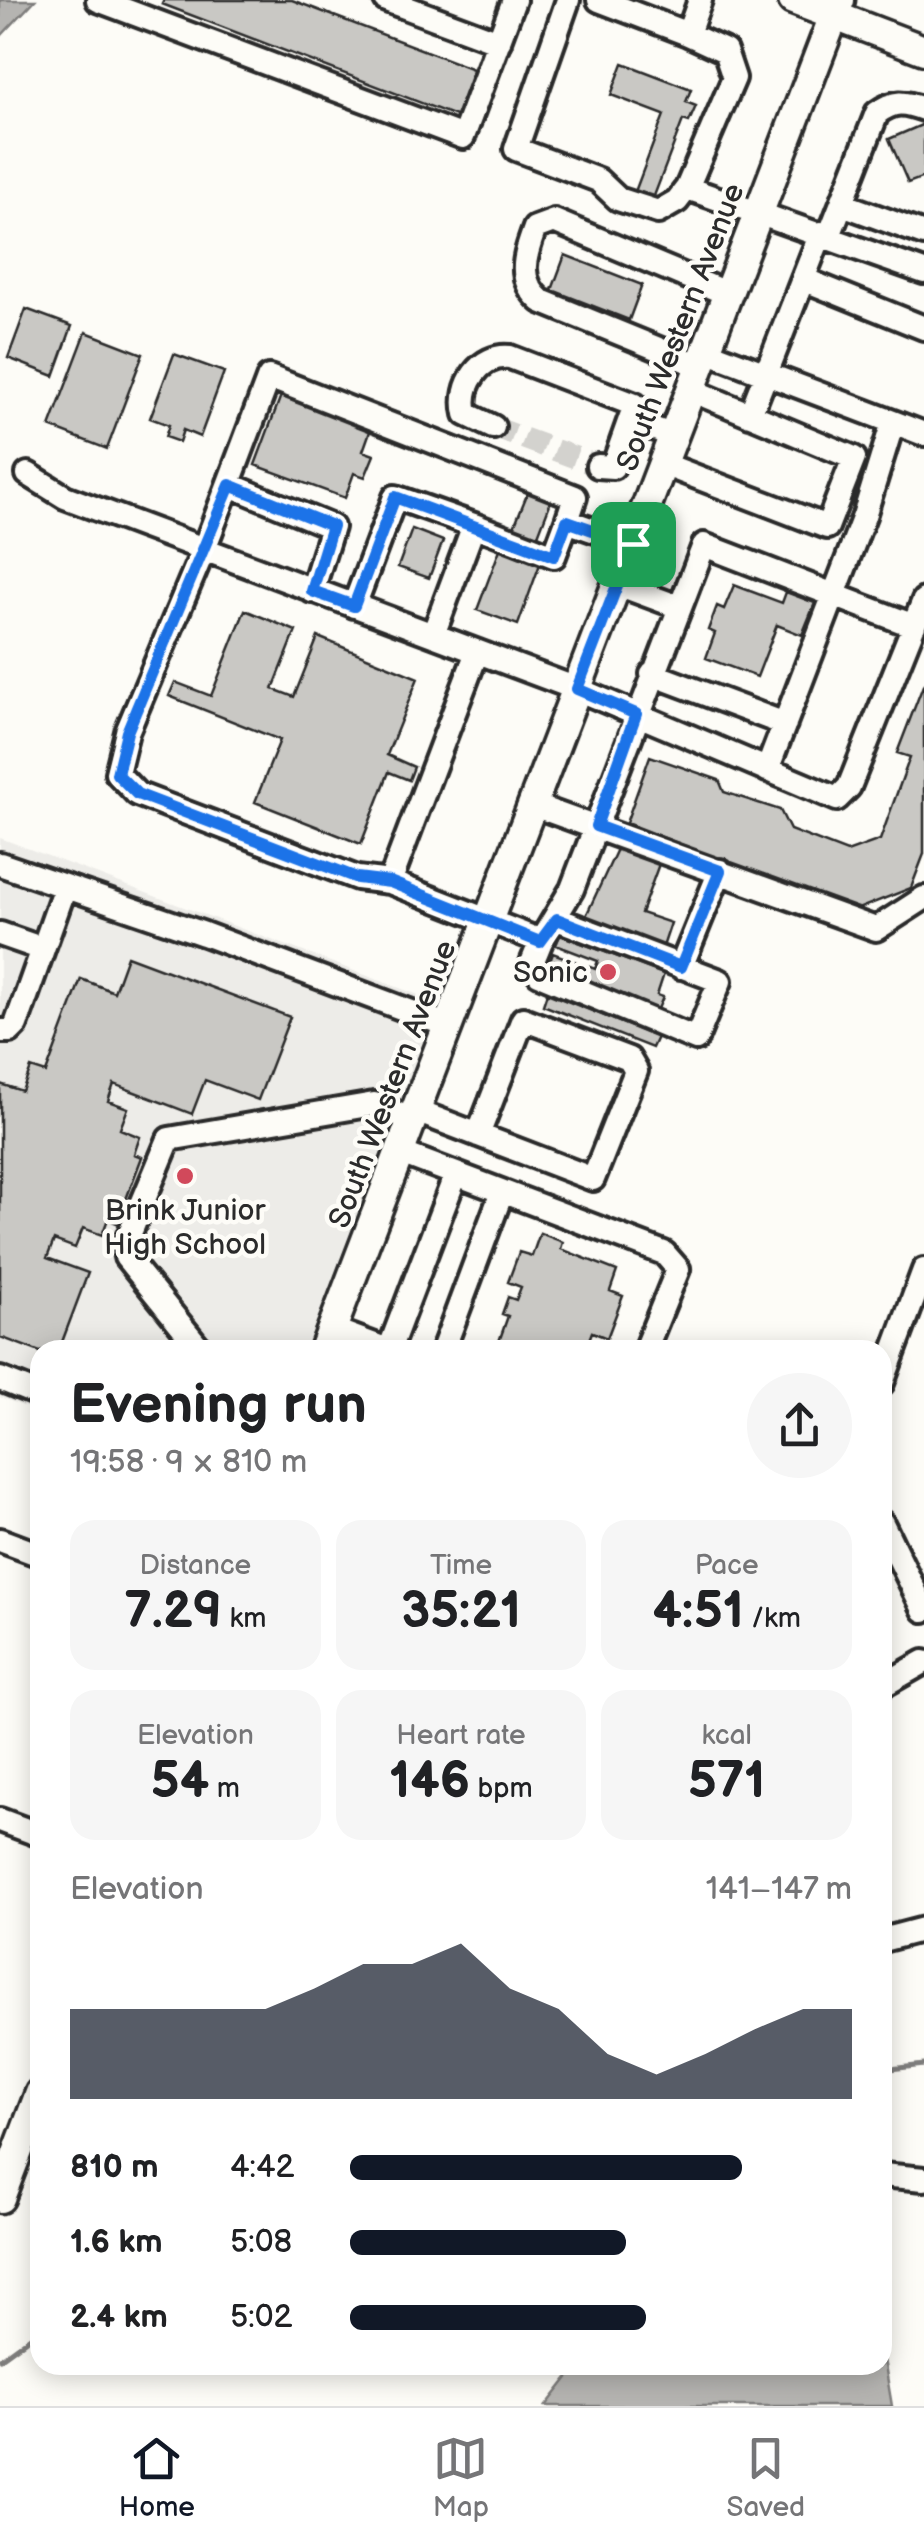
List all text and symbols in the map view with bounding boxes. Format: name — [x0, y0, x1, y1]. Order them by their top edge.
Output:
street label: South Western Avenue — [609, 178, 752, 476]
pin — [591, 502, 676, 587]
icon: arrive — [606, 517, 661, 572]
street label: South Western Avenue — [321, 935, 464, 1233]
place label: Sonic — [513, 955, 588, 991]
marker: Sonic — [597, 961, 619, 983]
marker: Brink Junior High School — [174, 1165, 196, 1187]
place label: Brink Junior High School — [104, 1193, 266, 1263]
text: Evening run — [70, 1372, 367, 1439]
button: share — [747, 1373, 852, 1478]
text: 19:58 · 9 × 810 m — [70, 1443, 307, 1482]
text: Distance — [139, 1549, 251, 1582]
text: Time — [430, 1549, 492, 1582]
text: Pace — [695, 1549, 759, 1582]
text: 7.29 — [124, 1582, 222, 1642]
text: 35:21 — [401, 1582, 521, 1642]
text: 4:51 — [652, 1582, 744, 1642]
text: km — [222, 1602, 266, 1635]
text: /km — [744, 1602, 801, 1635]
text: Elevation — [137, 1719, 254, 1752]
text: Heart rate — [396, 1719, 526, 1752]
text: kcal — [702, 1719, 752, 1752]
text: 54 — [151, 1752, 209, 1812]
text: 146 — [389, 1752, 470, 1812]
text: 571 — [688, 1752, 765, 1812]
text: m — [209, 1772, 240, 1805]
text: bpm — [470, 1772, 533, 1805]
text: Elevation — [70, 1870, 203, 1909]
text: 141–147 m — [706, 1870, 852, 1909]
text: 810 m — [70, 2148, 159, 2187]
text: 4:42 — [230, 2148, 294, 2187]
text: 1.6 km — [70, 2223, 163, 2262]
text: 5:08 — [230, 2223, 292, 2262]
text: 2.4 km — [70, 2298, 168, 2337]
text: 5:02 — [230, 2298, 293, 2337]
tab: Home — [119, 2431, 195, 2524]
tab: Map — [433, 2431, 489, 2524]
tab: Saved — [727, 2431, 805, 2524]

